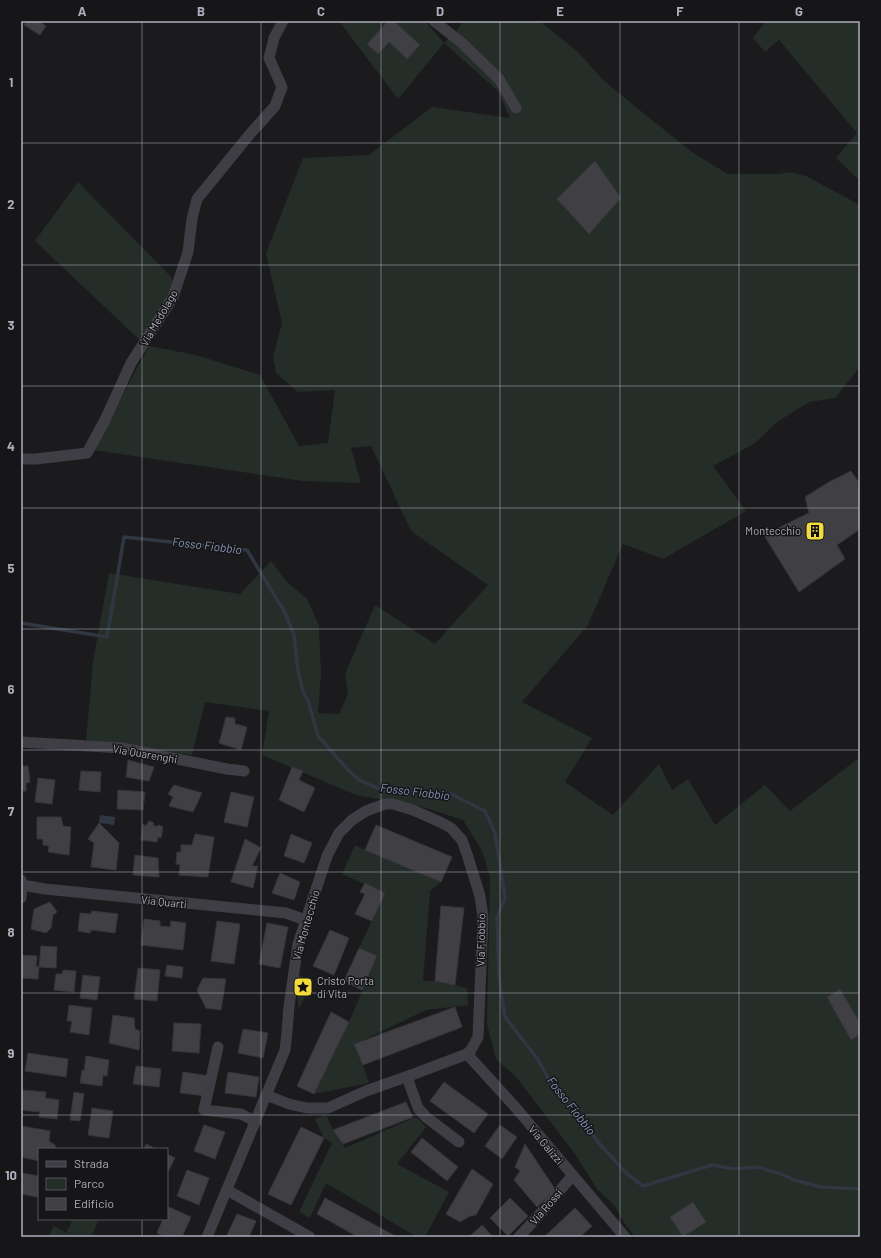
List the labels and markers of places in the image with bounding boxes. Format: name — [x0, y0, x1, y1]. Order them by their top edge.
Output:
building icon: Montecchio — [804, 520, 826, 542]
place label: Montecchio — [745, 524, 801, 537]
place label: Cristo Porta di Vita — [317, 974, 374, 1000]
place icon: Cristo Porta di Vita — [292, 976, 314, 998]

